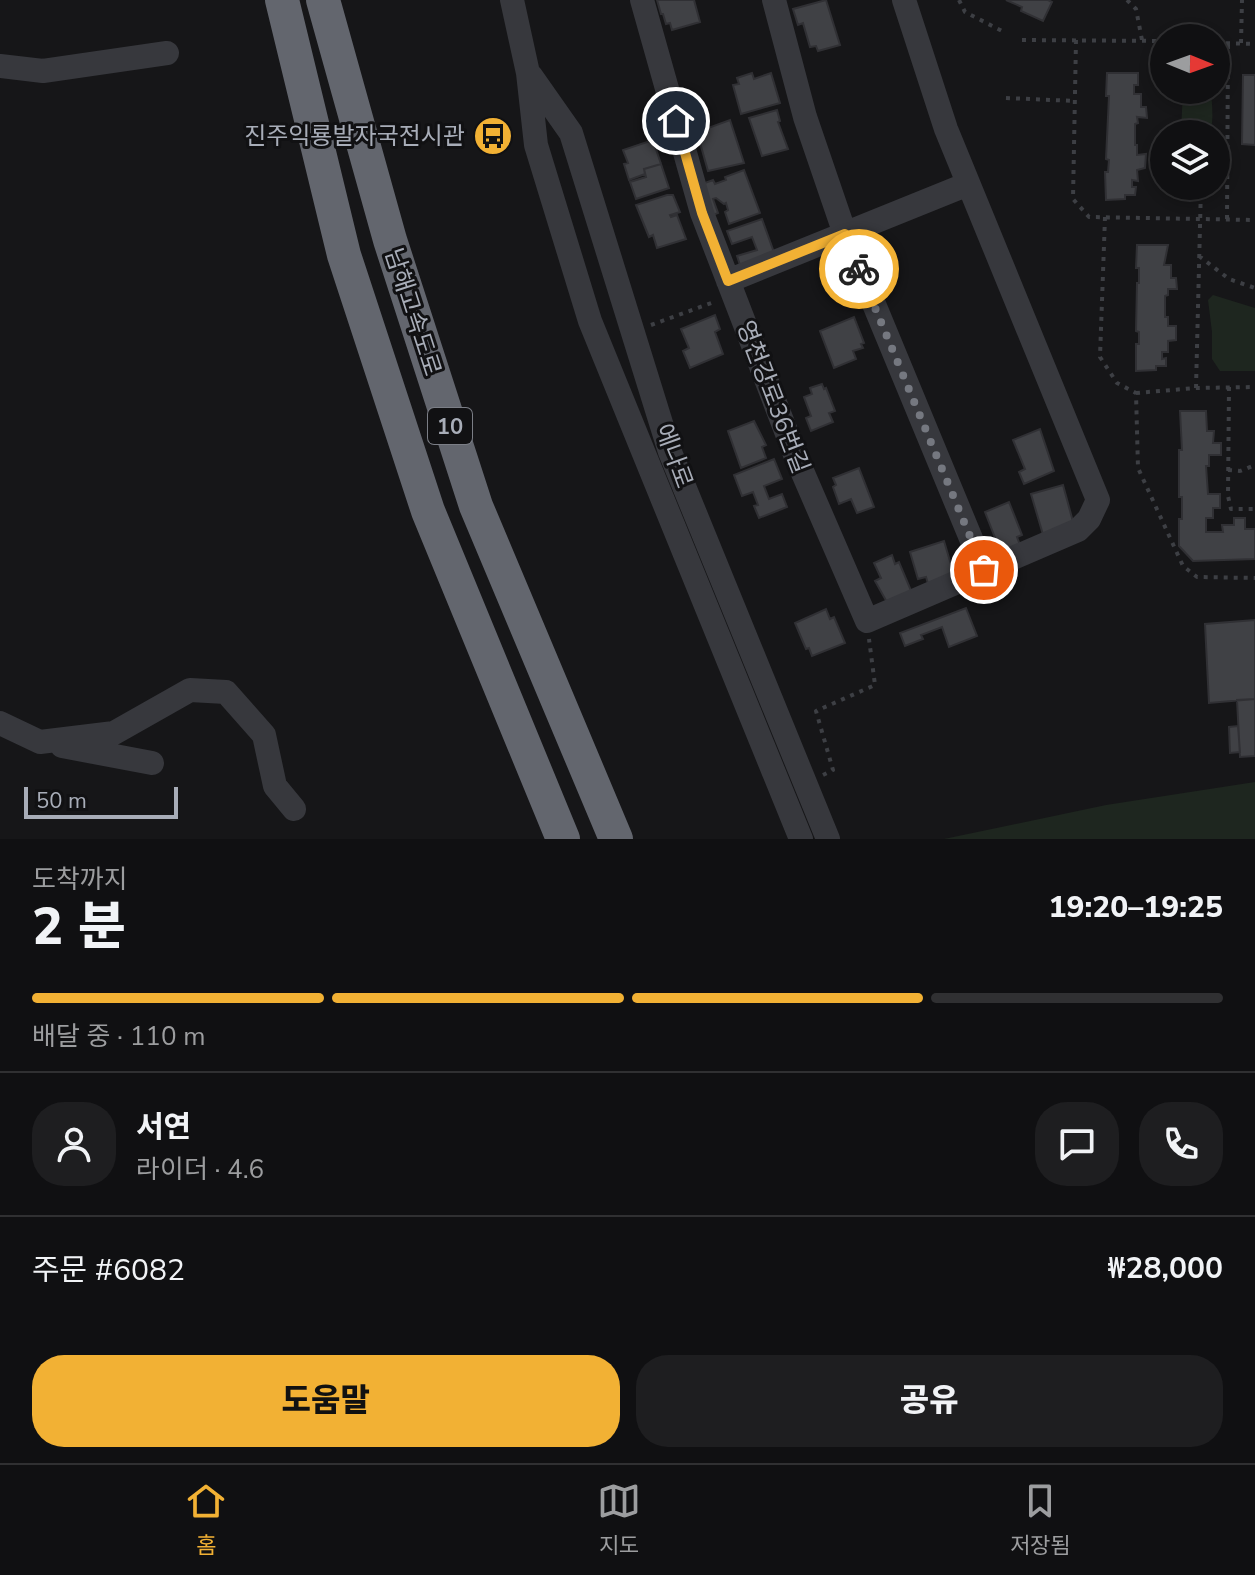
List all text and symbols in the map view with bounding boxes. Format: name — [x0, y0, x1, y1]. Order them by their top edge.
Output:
north arrow — [1150, 24, 1230, 104]
map controls — [1150, 24, 1230, 200]
pin — [642, 87, 710, 155]
icon: home — [654, 99, 698, 143]
bus stop icon: 진주익룡발자국전시관 — [472, 115, 514, 157]
place label: 진주익룡발자국전시관 — [244, 120, 465, 152]
button: layers — [1150, 120, 1230, 200]
courier — [819, 229, 899, 309]
street label: 남해고속도로 — [377, 244, 449, 380]
icon: bike — [837, 247, 881, 291]
street label: 영천강로36번길 — [729, 316, 817, 478]
road number: 10 — [428, 408, 472, 444]
street label: 에나로 — [648, 419, 700, 493]
pin — [950, 536, 1018, 604]
icon: bag — [962, 548, 1006, 592]
scale bar — [24, 783, 178, 819]
text: 50 m — [36, 786, 87, 816]
text: 도착까지 — [32, 862, 128, 897]
text: 19:20–19:25 — [1048, 887, 1223, 928]
text: 2 분 — [32, 891, 126, 962]
text: 배달 중 · 110 m — [32, 1019, 205, 1054]
button: person — [32, 1102, 116, 1186]
button: chat — [1035, 1102, 1119, 1186]
button: phone — [1139, 1102, 1223, 1186]
text: 서연 — [136, 1107, 191, 1148]
text: 라이더 · 4.6 — [136, 1152, 264, 1187]
text: ₩28,000 — [1108, 1248, 1223, 1289]
text: 주문 #6082 — [32, 1250, 185, 1291]
button: 도움말 — [32, 1355, 620, 1447]
button: 공유 — [636, 1355, 1223, 1447]
tab: 홈 — [184, 1479, 228, 1561]
tab: 지도 — [597, 1479, 641, 1561]
tab: 저장됨 — [1010, 1479, 1071, 1561]

